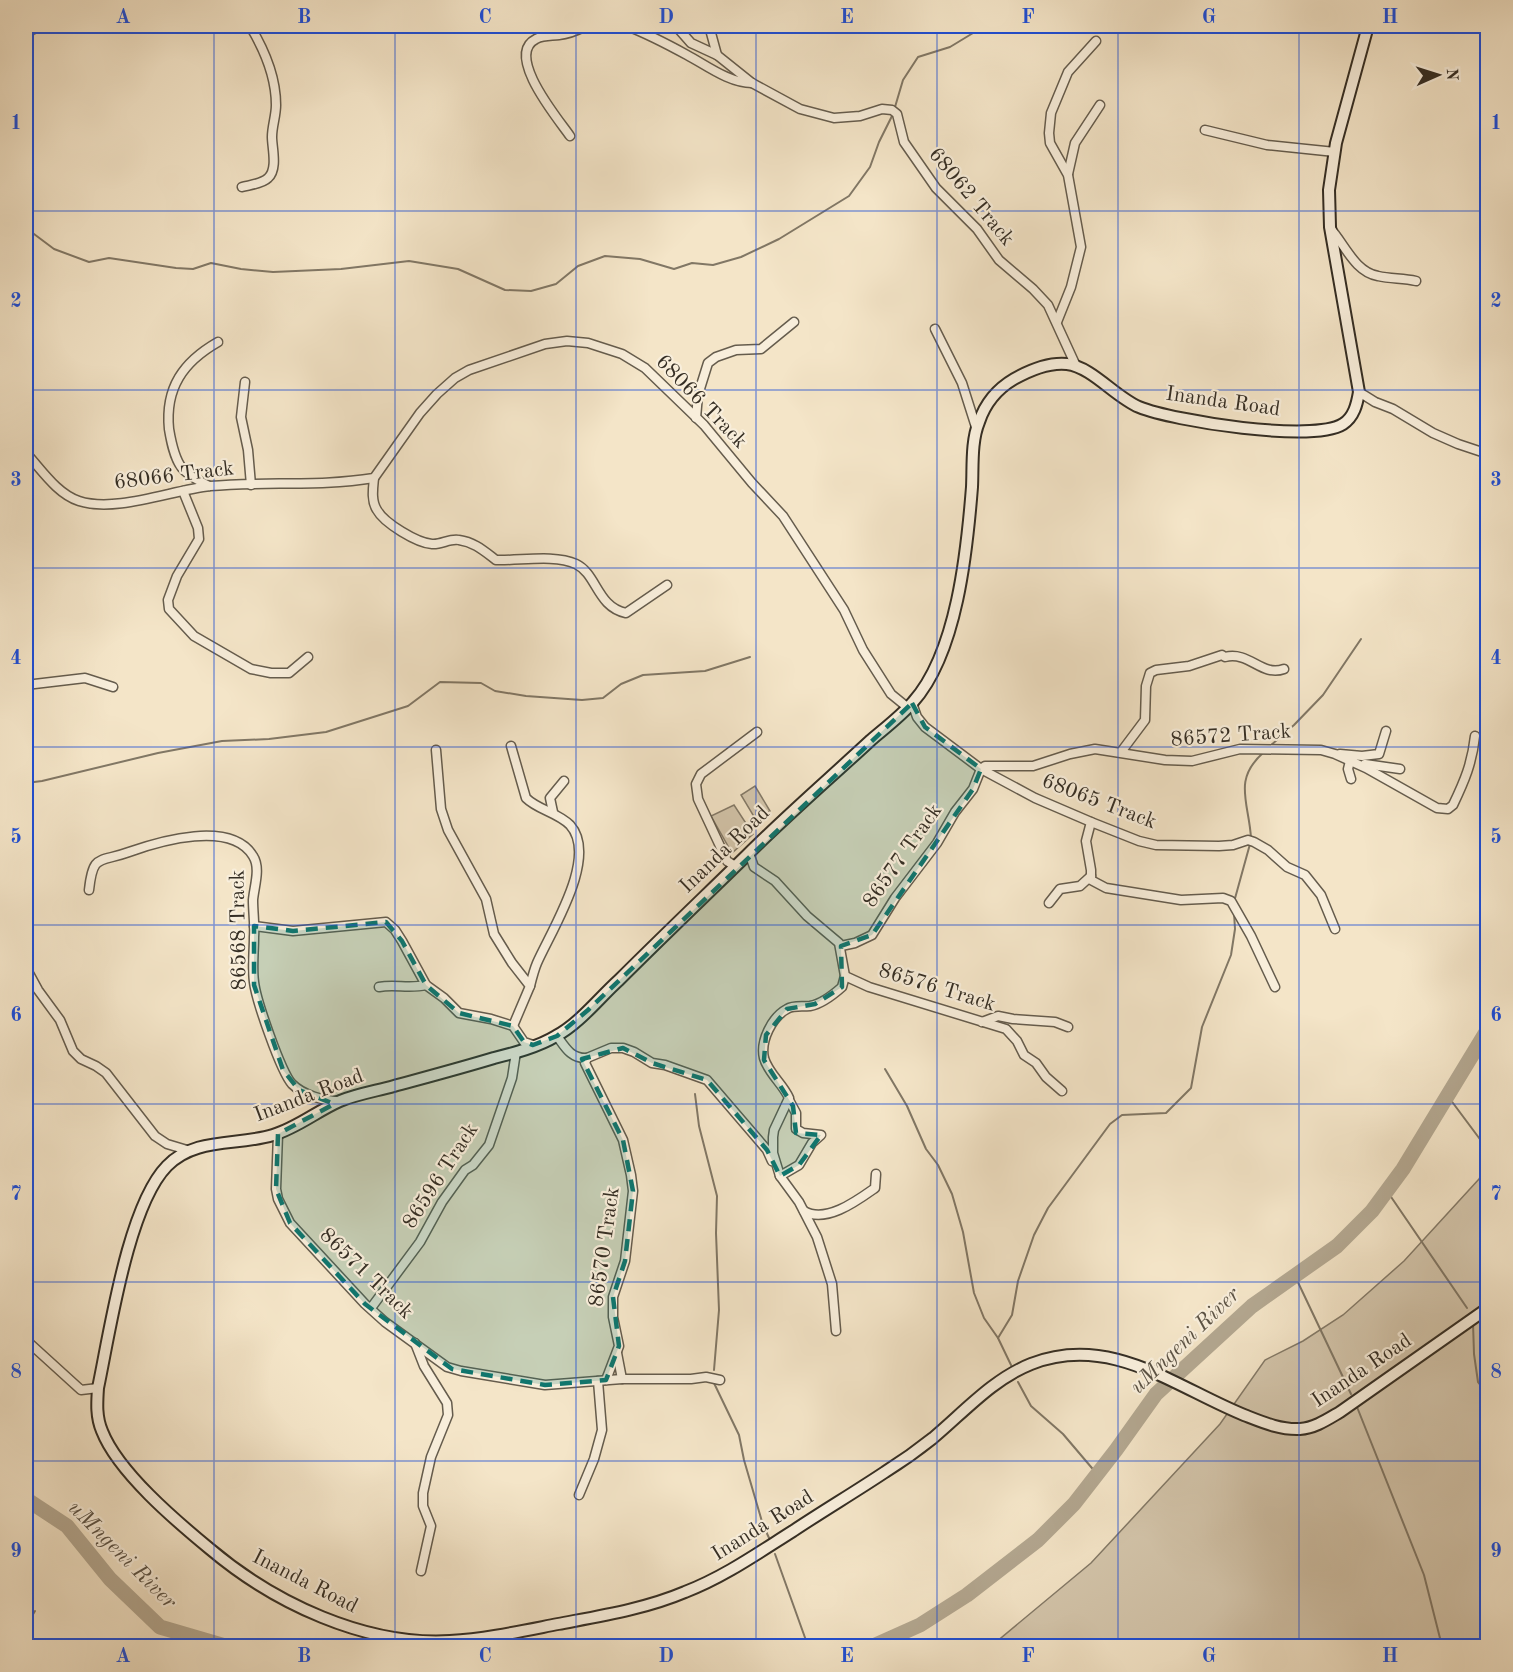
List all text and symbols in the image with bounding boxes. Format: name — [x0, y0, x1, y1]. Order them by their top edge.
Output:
text: A — [115, 8, 131, 28]
text: B — [297, 8, 311, 28]
text: C — [478, 8, 492, 28]
text: D — [658, 8, 674, 28]
text: E — [840, 8, 854, 28]
text: F — [1021, 8, 1035, 28]
text: G — [1202, 8, 1216, 28]
text: H — [1382, 8, 1398, 28]
north arrow — [1408, 45, 1468, 105]
text: N — [1443, 68, 1459, 82]
text: 1 — [10, 114, 22, 134]
text: 1 — [1490, 114, 1502, 134]
street label: 68062 Track — [924, 144, 1018, 250]
text: 2 — [10, 292, 22, 312]
text: 2 — [1490, 292, 1502, 312]
street label: 68066 Track — [651, 351, 751, 453]
street label: Inanda Road — [1164, 384, 1282, 420]
street label: 68066 Track — [113, 458, 235, 494]
text: 3 — [10, 471, 22, 491]
text: 3 — [1490, 471, 1502, 491]
text: 4 — [10, 649, 22, 669]
text: 4 — [1490, 649, 1502, 669]
street label: 86572 Track — [1170, 721, 1292, 751]
street label: 68065 Track — [1039, 771, 1159, 833]
street label: 86577 Track — [860, 800, 946, 912]
street label: Inanda Road — [676, 802, 774, 898]
text: 5 — [10, 827, 22, 848]
text: 5 — [1490, 827, 1502, 848]
street label: 86568 Track — [227, 869, 251, 991]
street label: 86576 Track — [876, 960, 998, 1016]
text: 6 — [10, 1006, 22, 1026]
text: 6 — [1490, 1006, 1502, 1026]
street label: Inanda Road — [251, 1066, 367, 1126]
street label: 86596 Track — [399, 1120, 483, 1232]
text: 7 — [10, 1185, 22, 1205]
text: 7 — [1490, 1185, 1502, 1205]
street label: 86570 Track — [586, 1186, 624, 1308]
street label: 86571 Track — [315, 1224, 417, 1324]
water label: uMngeni River — [1126, 1283, 1244, 1398]
street label: Inanda Road — [1308, 1330, 1416, 1412]
text: 8 — [10, 1363, 22, 1383]
text: 8 — [1490, 1363, 1502, 1383]
street label: Inanda Road — [709, 1487, 817, 1565]
water label: uMngeni River — [64, 1497, 181, 1614]
text: 9 — [10, 1542, 22, 1562]
text: 9 — [1490, 1542, 1502, 1562]
street label: Inanda Road — [249, 1546, 361, 1618]
text: A — [115, 1647, 131, 1667]
text: B — [297, 1647, 311, 1667]
text: C — [478, 1647, 492, 1667]
text: D — [658, 1647, 674, 1667]
text: E — [840, 1647, 854, 1667]
text: F — [1021, 1647, 1035, 1667]
text: G — [1202, 1647, 1216, 1667]
text: H — [1382, 1647, 1398, 1667]

